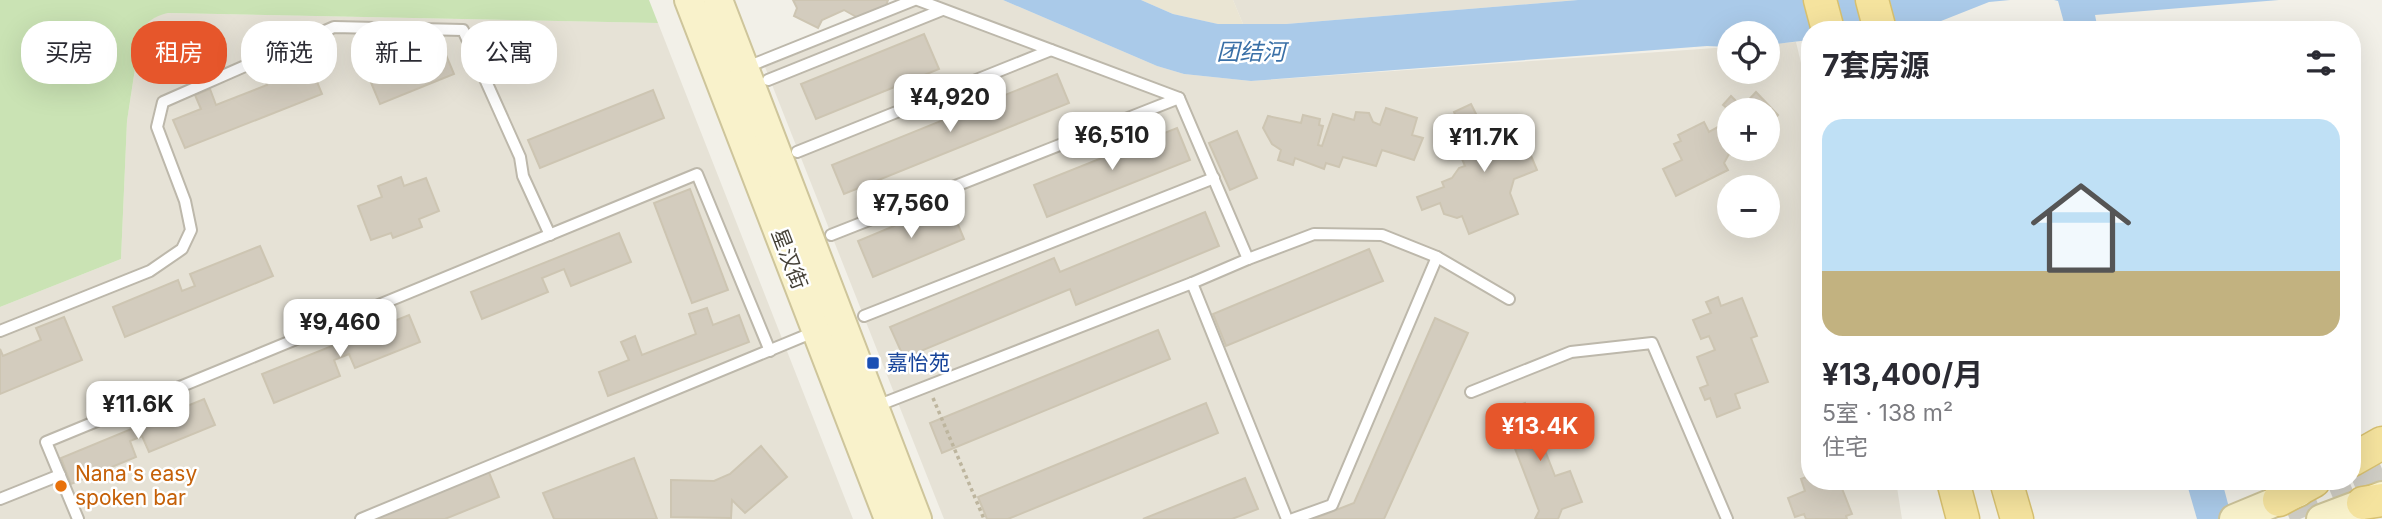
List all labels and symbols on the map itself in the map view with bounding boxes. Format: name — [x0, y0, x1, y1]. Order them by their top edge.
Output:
water label: 团结河 — [1217, 38, 1290, 66]
pin: ¥4,920 — [893, 74, 1007, 134]
pin: ¥6,510 — [1055, 113, 1169, 172]
pin: ¥11.7K — [1427, 114, 1541, 174]
pin: ¥7,560 — [854, 180, 968, 240]
street label: 星汉街 — [767, 225, 812, 293]
pin: ¥9,460 — [283, 300, 397, 359]
place label: 嘉怡苑 — [887, 350, 950, 375]
marker: 嘉怡苑 — [865, 355, 881, 371]
pin: ¥11.6K — [81, 382, 195, 441]
pin: ¥13.4K — [1483, 404, 1597, 463]
place label: Nana's easy spoken bar — [75, 461, 197, 510]
marker: Nana's easy spoken bar — [53, 478, 69, 494]

